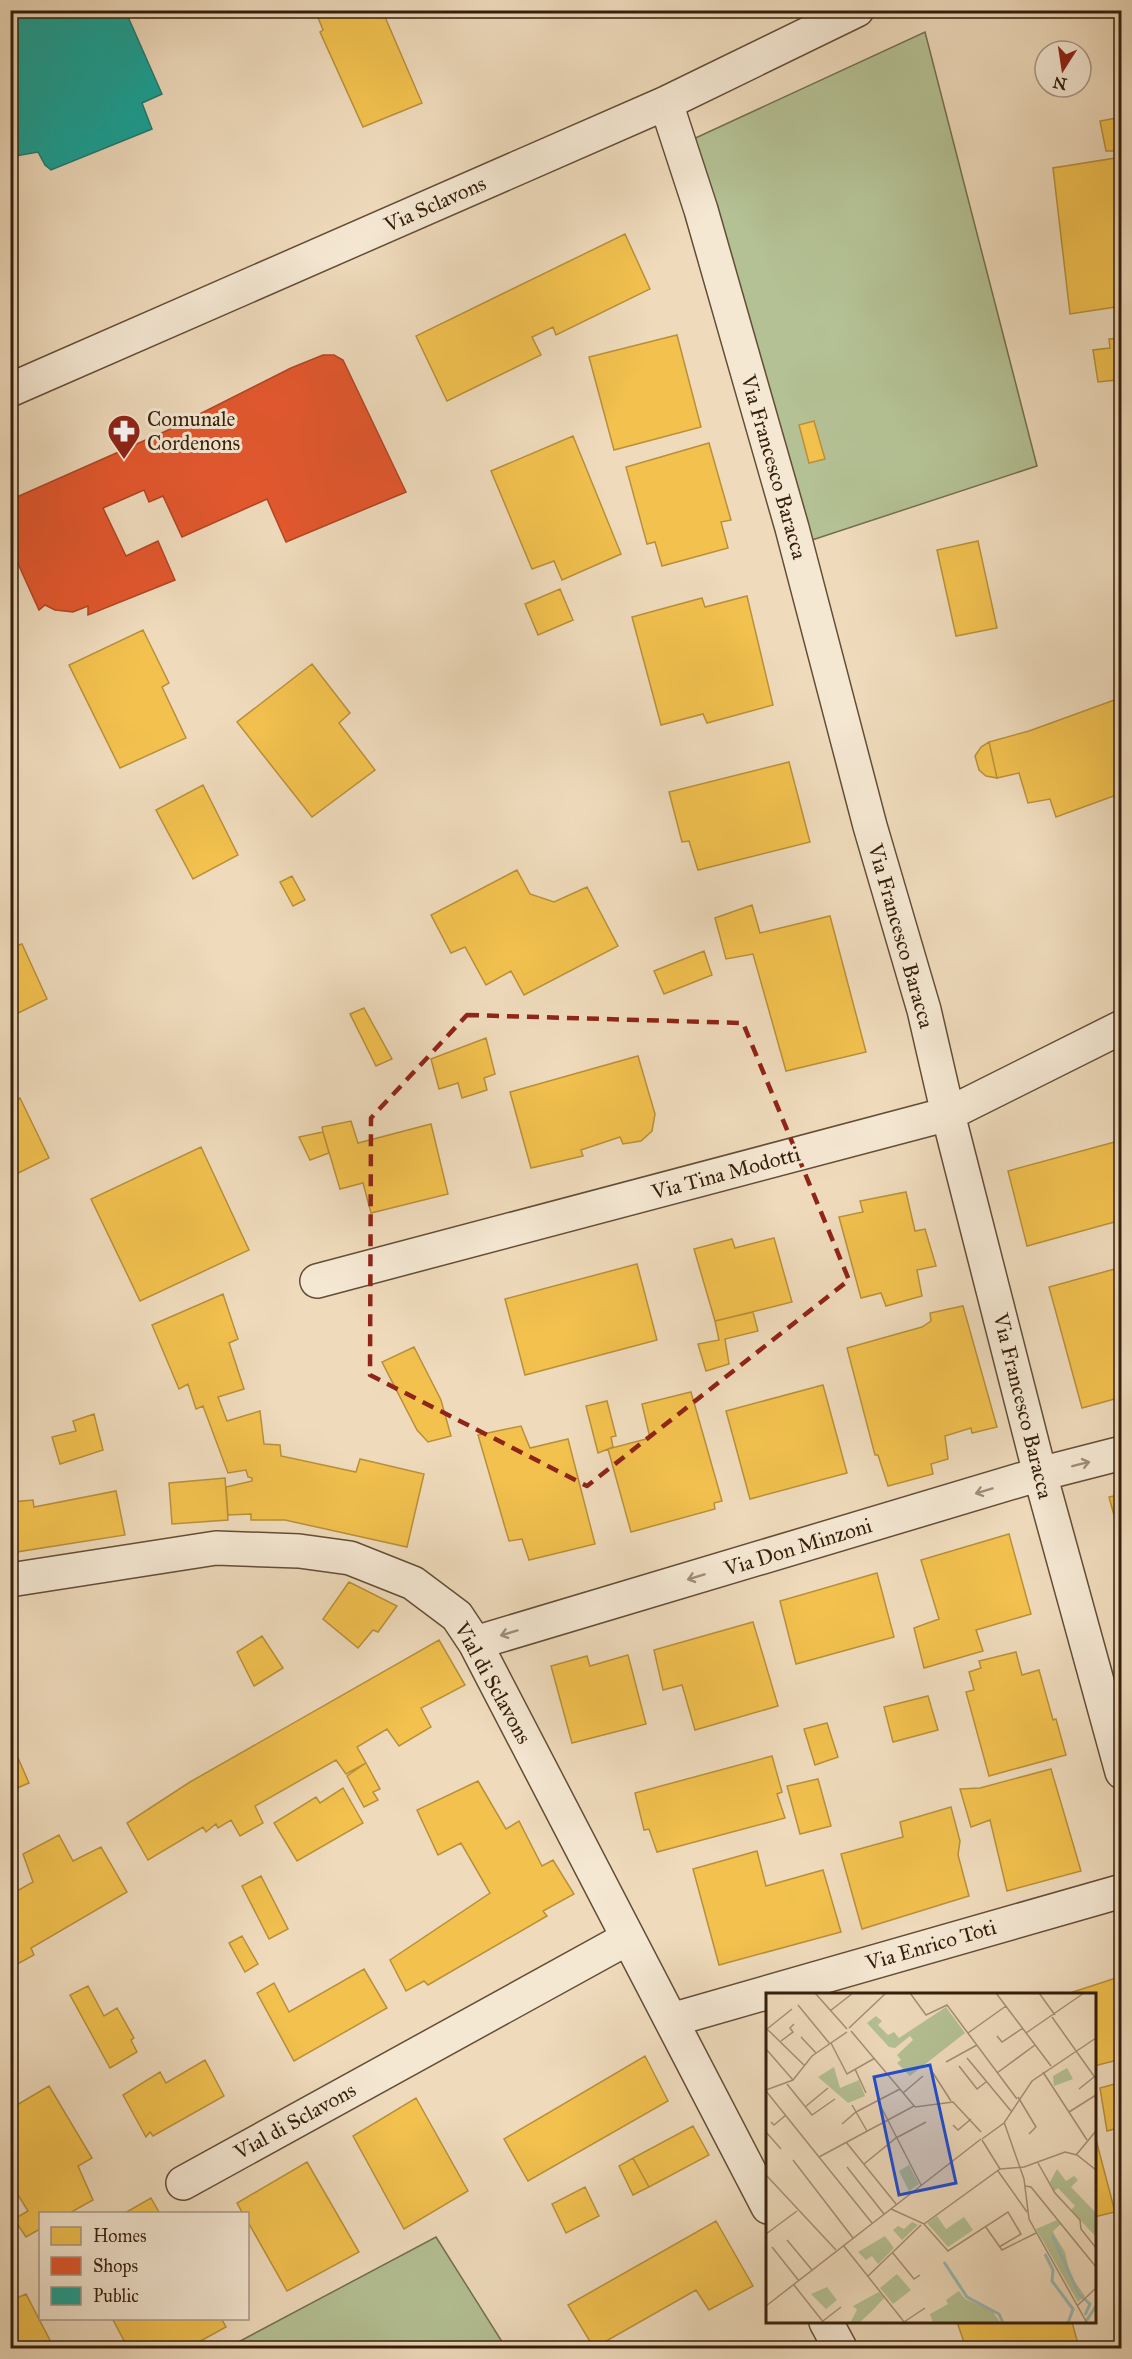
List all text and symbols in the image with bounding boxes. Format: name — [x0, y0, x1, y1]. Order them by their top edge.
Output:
north arrow — [1033, 39, 1093, 99]
text: N — [1051, 72, 1069, 94]
street label: Via Sclavons — [379, 170, 490, 238]
street label: Via Francesco Baracca — [735, 371, 813, 562]
place label: Comunale Cordenons — [147, 406, 240, 456]
pharmacy icon: Comunale Cordenons — [106, 413, 142, 460]
street label: Via Francesco Baracca — [862, 840, 940, 1031]
street label: Via Tina Modotti — [648, 1141, 803, 1206]
street label: Via Francesco Baracca — [987, 1309, 1059, 1502]
one-way arrow — [1071, 1457, 1090, 1469]
one-way arrow — [974, 1486, 993, 1497]
street label: Via Don Minzoni — [720, 1512, 875, 1582]
one-way arrow — [687, 1572, 706, 1583]
street label: Vial di Sclavons — [448, 1617, 537, 1748]
one-way arrow — [500, 1628, 519, 1639]
street label: Via Enrico Toti — [862, 1914, 999, 1976]
inset map — [766, 1993, 1096, 2323]
street label: Vial di Sclavons — [229, 2077, 360, 2166]
legend — [39, 2212, 249, 2320]
text: Homes — [93, 2225, 147, 2247]
text: Shops — [93, 2255, 138, 2277]
text: Public — [93, 2285, 139, 2307]

